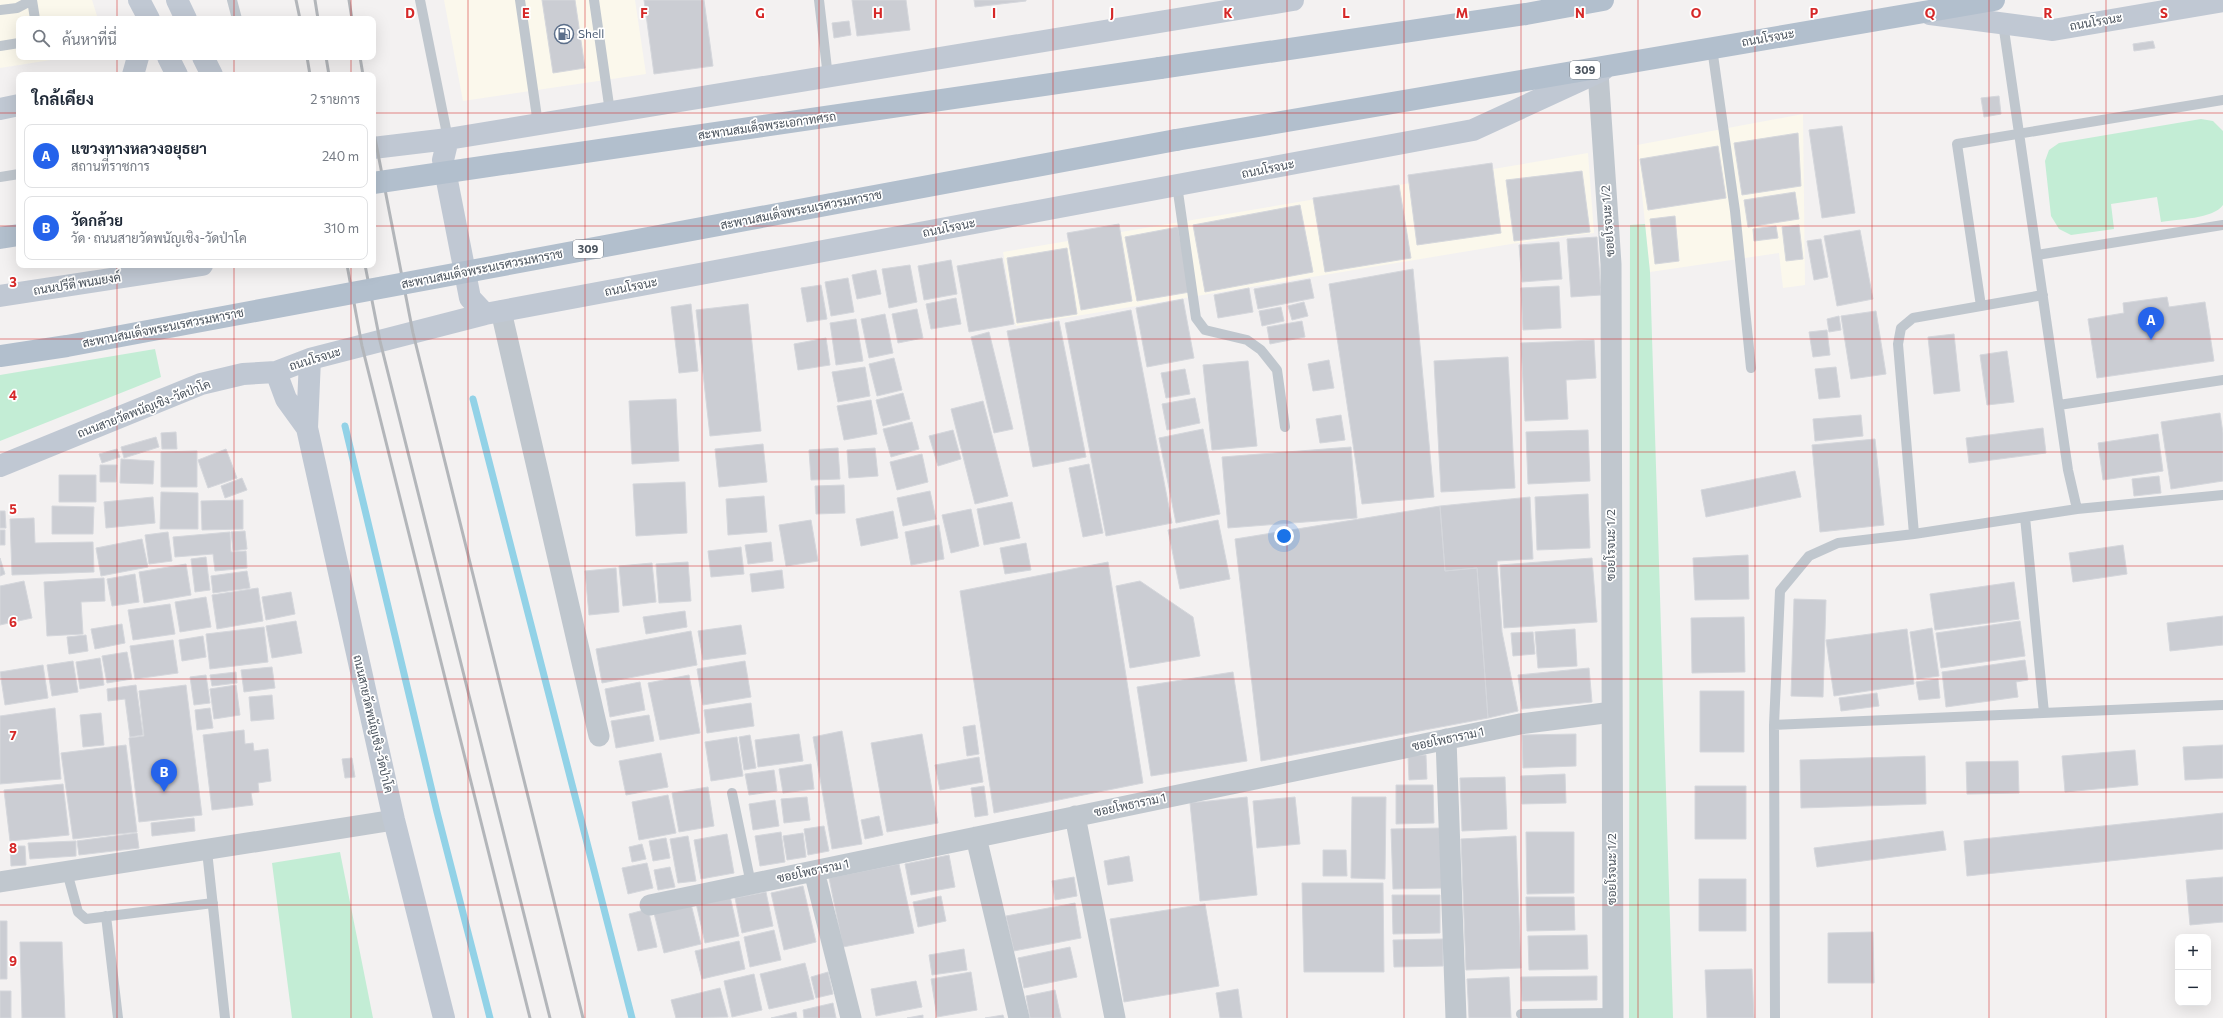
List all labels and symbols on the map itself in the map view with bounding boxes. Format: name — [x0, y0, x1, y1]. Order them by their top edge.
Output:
text: D — [405, 5, 415, 21]
text: E — [522, 5, 530, 21]
text: F — [640, 5, 648, 21]
text: G — [755, 5, 765, 21]
text: H — [873, 5, 883, 21]
text: I — [992, 5, 996, 21]
text: J — [1110, 5, 1114, 21]
text: K — [1223, 5, 1233, 21]
text: L — [1342, 5, 1350, 21]
text: M — [1456, 5, 1468, 21]
text: N — [1575, 5, 1585, 21]
text: O — [1691, 5, 1702, 21]
text: P — [1810, 5, 1819, 21]
text: Q — [1925, 5, 1936, 21]
text: R — [2044, 5, 2053, 21]
text: S — [2160, 5, 2168, 21]
street label: ถนนโรจนะ — [2068, 9, 2123, 33]
fuel station icon: Shell — [553, 23, 575, 45]
street label: ถนนโรจนะ — [1740, 25, 1795, 49]
place label: Shell — [578, 26, 604, 40]
road number: 309 — [1570, 61, 1600, 79]
street label: สะพานสมเด็จพระเอกาทศรถ — [697, 107, 837, 142]
street label: ถนนโรจนะ — [1240, 156, 1295, 180]
street label: ซอยโรจนะ 1/2 — [1597, 184, 1616, 257]
street label: สะพานสมเด็จพระนเรศวรมหาราช — [719, 185, 883, 232]
street label: ถนนโรจนะ — [921, 215, 976, 239]
road number: 309 — [573, 240, 603, 258]
street label: สะพานสมเด็จพระนเรศวรมหาราช — [400, 244, 564, 291]
street label: ถนนปรีดี พนมยงค์ — [32, 269, 122, 297]
text: 3 — [9, 274, 17, 290]
street label: ถนนโรจนะ — [603, 274, 658, 298]
street label: สะพานสมเด็จพระนเรศวรมหาราช — [81, 303, 245, 350]
pin: A — [2138, 307, 2164, 340]
street label: ถนนโรจนะ — [287, 344, 342, 373]
street label: ถนนสายวัดพนัญเชิง-วัดป่าโค — [75, 376, 213, 441]
text: 4 — [9, 387, 17, 403]
text: 5 — [9, 501, 17, 517]
street label: ซอยโรจนะ 1/2 — [1603, 509, 1617, 581]
your location — [1274, 526, 1294, 546]
text: 6 — [9, 614, 17, 630]
street label: ถนนสายวัดพนัญเชิง-วัดป่าโค — [350, 653, 397, 795]
street label: ซอยโพธาราม 1 — [1411, 724, 1485, 752]
text: 7 — [9, 727, 17, 743]
pin: B — [151, 759, 177, 792]
street label: ซอยโพธาราม 1 — [1093, 790, 1167, 818]
street label: ซอยโรจนะ 1/2 — [1604, 833, 1618, 905]
text: 8 — [9, 840, 17, 856]
street label: ซอยโพธาราม 1 — [776, 856, 850, 884]
text: 9 — [9, 953, 17, 969]

